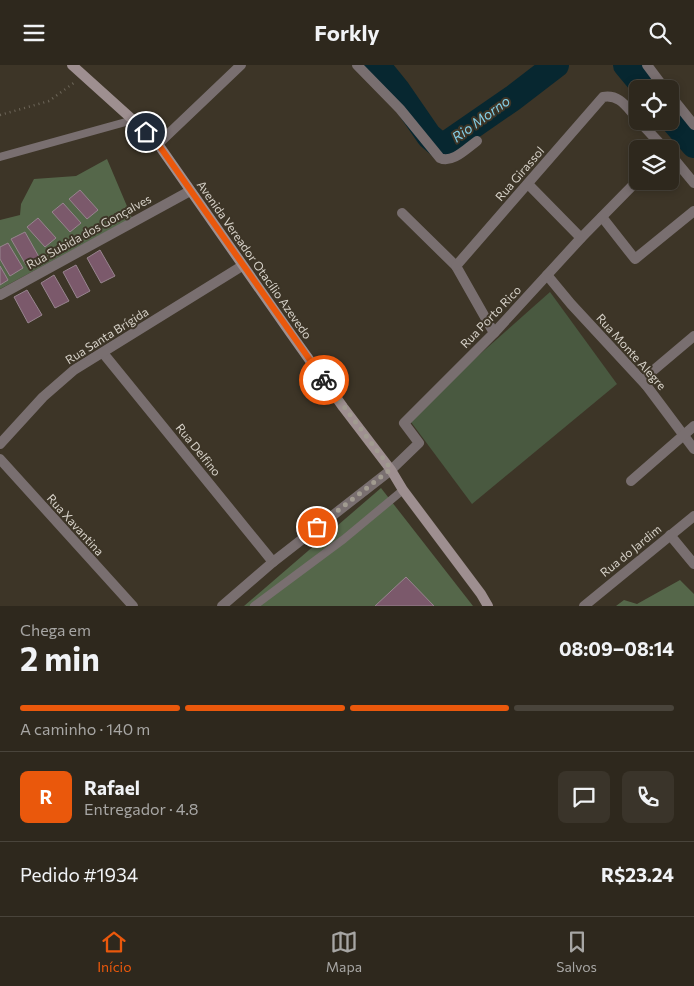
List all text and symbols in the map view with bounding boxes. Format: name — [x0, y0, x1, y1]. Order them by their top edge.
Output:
icon: menu — [20, 19, 48, 47]
text: Forkly — [314, 19, 380, 46]
icon: search — [646, 19, 674, 47]
map controls — [629, 80, 679, 190]
button: locate — [629, 80, 679, 130]
water label: Rio Morno — [448, 92, 513, 145]
pin — [125, 111, 167, 153]
icon: home — [132, 118, 160, 146]
button: layers — [629, 140, 679, 190]
street label: Rua Girassol — [492, 143, 547, 203]
street label: Avenida Vereador Otacílio Azevedo — [195, 178, 315, 341]
street label: Rua Subida dos Gonçalves — [24, 191, 153, 271]
street label: Rua Porto Rico — [457, 282, 523, 350]
street label: Rua Santa Brígida — [62, 304, 151, 366]
street label: Rua Monte Alegre — [594, 310, 669, 392]
courier — [299, 355, 349, 405]
icon: bike — [310, 366, 338, 394]
street label: Rua Delfino — [173, 420, 224, 478]
street label: Rua Xavantina — [44, 491, 107, 558]
pin — [296, 506, 338, 548]
icon: bag — [303, 513, 331, 541]
street label: Rua do Jardim — [597, 521, 664, 580]
text: Chega em — [20, 620, 91, 639]
text: 08:09–08:14 — [559, 637, 674, 660]
text: 2 min — [20, 638, 100, 678]
text: A caminho · 140 m — [20, 719, 150, 738]
button: chat — [558, 771, 610, 823]
button: phone — [622, 771, 674, 823]
text: Rafael — [84, 776, 140, 799]
text: R — [39, 785, 53, 808]
text: Entregador · 4.8 — [84, 799, 199, 818]
text: Pedido #1934 — [20, 863, 138, 886]
text: R$23.24 — [601, 863, 674, 886]
tab: Início — [97, 928, 132, 975]
tab: Mapa — [326, 928, 362, 975]
tab: Salvos — [556, 928, 597, 975]

